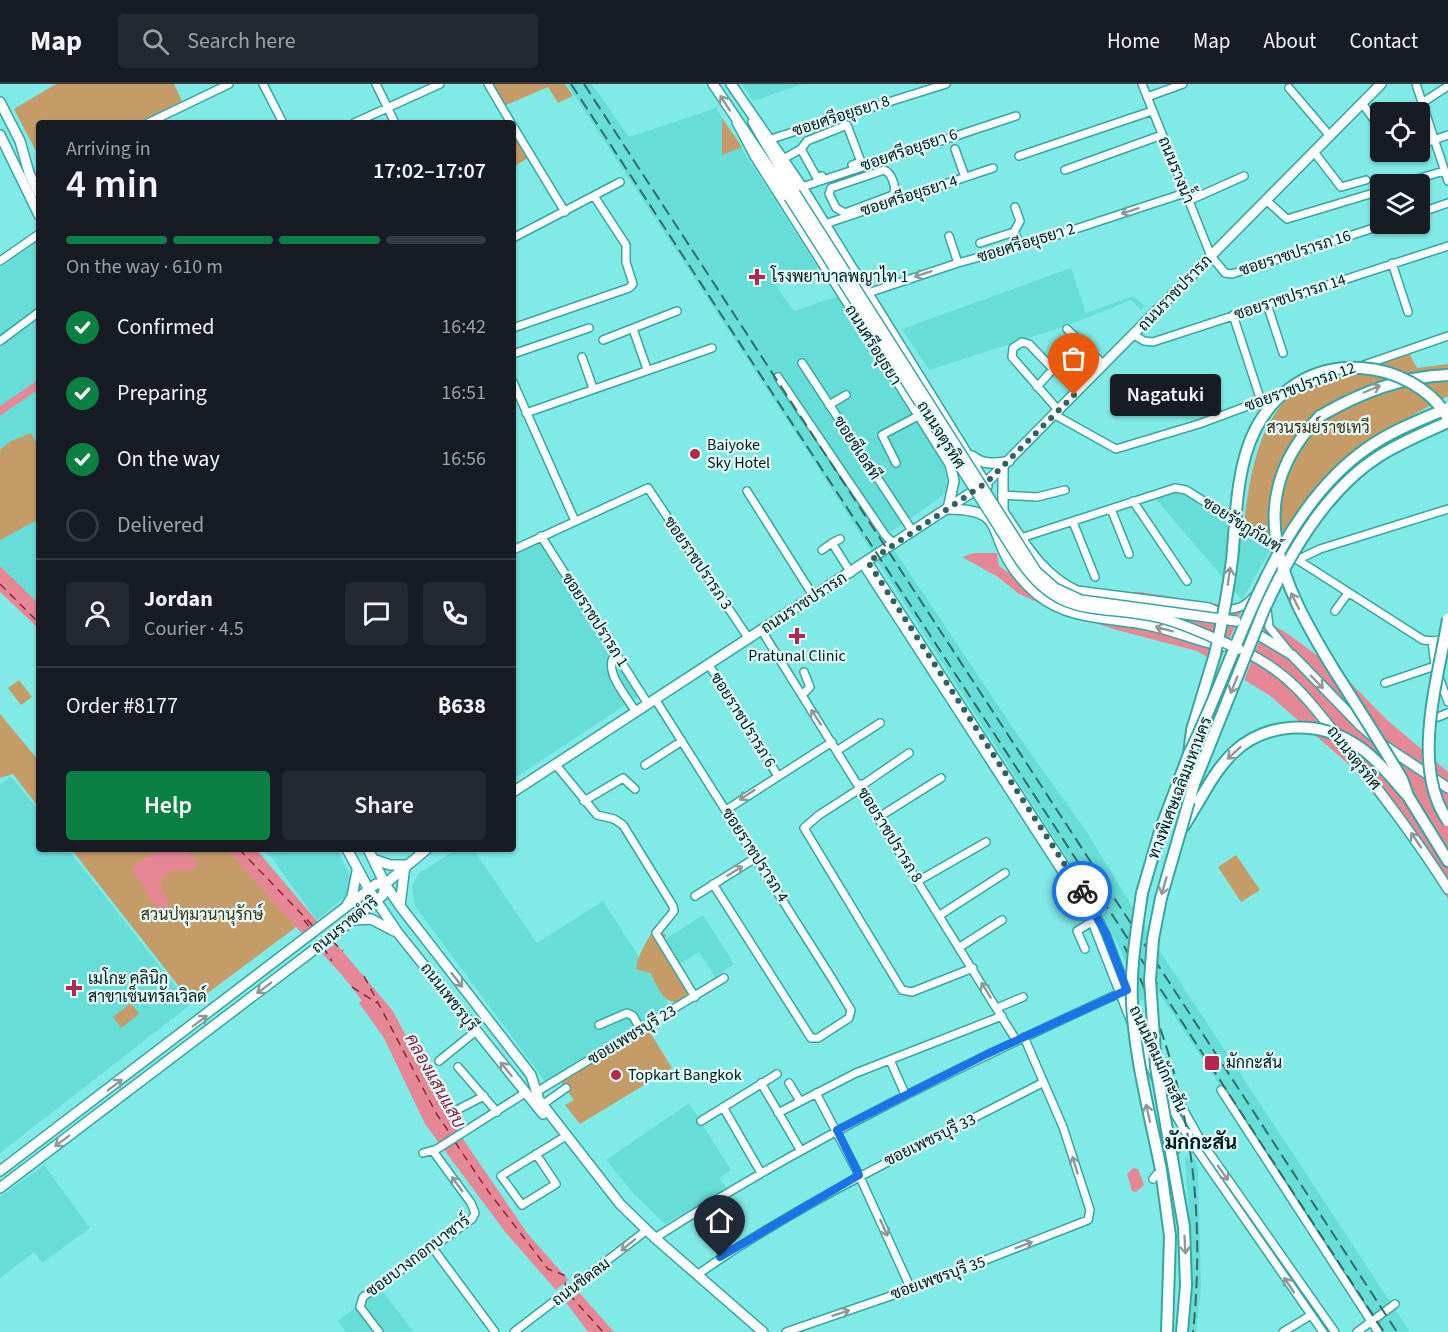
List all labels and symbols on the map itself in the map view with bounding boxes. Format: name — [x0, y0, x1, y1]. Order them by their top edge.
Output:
street label: ซอยศรีอยุธยา 8 — [789, 89, 892, 142]
one-way arrow — [719, 95, 731, 112]
street label: ซอยศรีอยุธยา 6 — [857, 122, 960, 177]
street label: ถนนรางน้ำ — [1153, 132, 1203, 207]
street label: ซอยศรีอยุธยา 4 — [857, 169, 960, 222]
one-way arrow — [1121, 206, 1140, 217]
street label: ซอยศรีอยุธยา 2 — [974, 217, 1078, 268]
street label: ซอยราชปรารภ 16 — [1236, 225, 1354, 281]
street label: ถนนราชปรารภ — [1133, 250, 1217, 336]
place label: โรงพยาบาลพญาไท 1 — [770, 265, 908, 288]
marker: โรงพยาบาลพญาไท 1 — [748, 268, 766, 286]
street label: ซอยราชปรารภ 14 — [1231, 269, 1349, 325]
one-way arrow — [914, 270, 933, 281]
street label: ถนนศรีอยุธยา — [840, 300, 907, 389]
pin — [1048, 333, 1099, 395]
street label: ซอยราชปรารภ 12 — [1242, 357, 1358, 417]
callout: Nagatuki — [1110, 374, 1221, 416]
one-way arrow — [1363, 383, 1381, 394]
street label: ถนนจตุรทิศ — [911, 397, 971, 473]
street label: ซอยซีเอสที — [828, 411, 887, 484]
park label: สวนรมย์ราชเทวี — [1266, 415, 1370, 439]
place label: Baiyoke Sky Hotel — [707, 434, 770, 474]
marker: Baiyoke Sky Hotel — [688, 447, 702, 461]
street label: ซอยรัชฎภัณฑ์ — [1198, 490, 1287, 558]
street label: ซอยราชปรารภ 3 — [659, 512, 737, 614]
street label: ถนนราชปรารภ — [757, 567, 851, 639]
one-way arrow — [1224, 567, 1235, 587]
street label: ซอยราชปรารภ 1 — [556, 569, 634, 671]
one-way arrow — [1289, 592, 1300, 610]
one-way arrow — [1155, 623, 1174, 634]
marker: Pratunal Clinic — [788, 627, 806, 645]
place label: Pratunal Clinic — [748, 645, 846, 667]
street label: ซอยราชปรารภ 6 — [705, 668, 781, 772]
one-way arrow — [1309, 674, 1324, 689]
one-way arrow — [1228, 676, 1239, 694]
one-way arrow — [810, 709, 823, 726]
street label: ทางพิเศษเฉลิมมหานคร — [1143, 713, 1217, 862]
street label: ถนนจตุรทิศ — [1322, 721, 1386, 795]
one-way arrow — [1227, 746, 1242, 760]
street label: ซอยราชปรารภ 8 — [852, 783, 928, 887]
one-way arrow — [739, 789, 756, 802]
street label: ซอยราชปรารภ 4 — [716, 804, 794, 906]
one-way arrow — [1410, 832, 1422, 849]
courier — [1052, 861, 1112, 921]
one-way arrow — [726, 864, 743, 876]
one-way arrow — [1158, 876, 1169, 895]
street label: ถนนราชดำริ — [307, 891, 383, 959]
park label: สวนปทุมวนานุรักษ์ — [141, 902, 263, 926]
street label: ถนนเพชรบุรี — [415, 957, 484, 1036]
place label: เมโกะ คลินิก สาขาเซ็นทรัลเวิลด์ — [88, 967, 207, 1008]
one-way arrow — [451, 972, 464, 988]
marker: เมโกะ คลินิก สาขาเซ็นทรัลเวิลด์ — [65, 979, 83, 997]
one-way arrow — [256, 982, 272, 995]
one-way arrow — [980, 982, 992, 999]
street label: ซอยเพชรบุรี 23 — [583, 999, 680, 1070]
street label: ถนนนิคมมักกะสัน — [1124, 1002, 1192, 1116]
one-way arrow — [192, 1014, 208, 1027]
water label: คลองแสนแสบ — [399, 1029, 472, 1133]
place label: มักกะสัน — [1226, 1052, 1282, 1074]
marker: มักกะสัน — [1203, 1054, 1221, 1072]
one-way arrow — [499, 1061, 512, 1077]
place label: Topkart Bangkok — [628, 1064, 742, 1086]
marker: Topkart Bangkok — [609, 1068, 623, 1082]
one-way arrow — [106, 1079, 122, 1091]
one-way arrow — [1142, 1104, 1153, 1123]
street label: ซอยเพชรบุรี 33 — [880, 1107, 980, 1172]
district label: มักกะสัน — [1165, 1129, 1237, 1157]
one-way arrow — [54, 1135, 70, 1147]
one-way arrow — [1068, 1156, 1079, 1175]
one-way arrow — [1217, 1165, 1229, 1181]
one-way arrow — [451, 1176, 463, 1192]
pin — [694, 1195, 745, 1257]
street label: ซอยบางกอกบาซาร์ — [360, 1208, 475, 1302]
one-way arrow — [879, 1218, 890, 1237]
one-way arrow — [1179, 1234, 1190, 1254]
one-way arrow — [621, 1239, 637, 1252]
one-way arrow — [1014, 1239, 1033, 1250]
street label: ซอยเพชรบุรี 35 — [887, 1250, 989, 1305]
street label: ถนนชิดลม — [547, 1253, 615, 1311]
one-way arrow — [1283, 1277, 1295, 1293]
one-way arrow — [831, 1306, 850, 1317]

